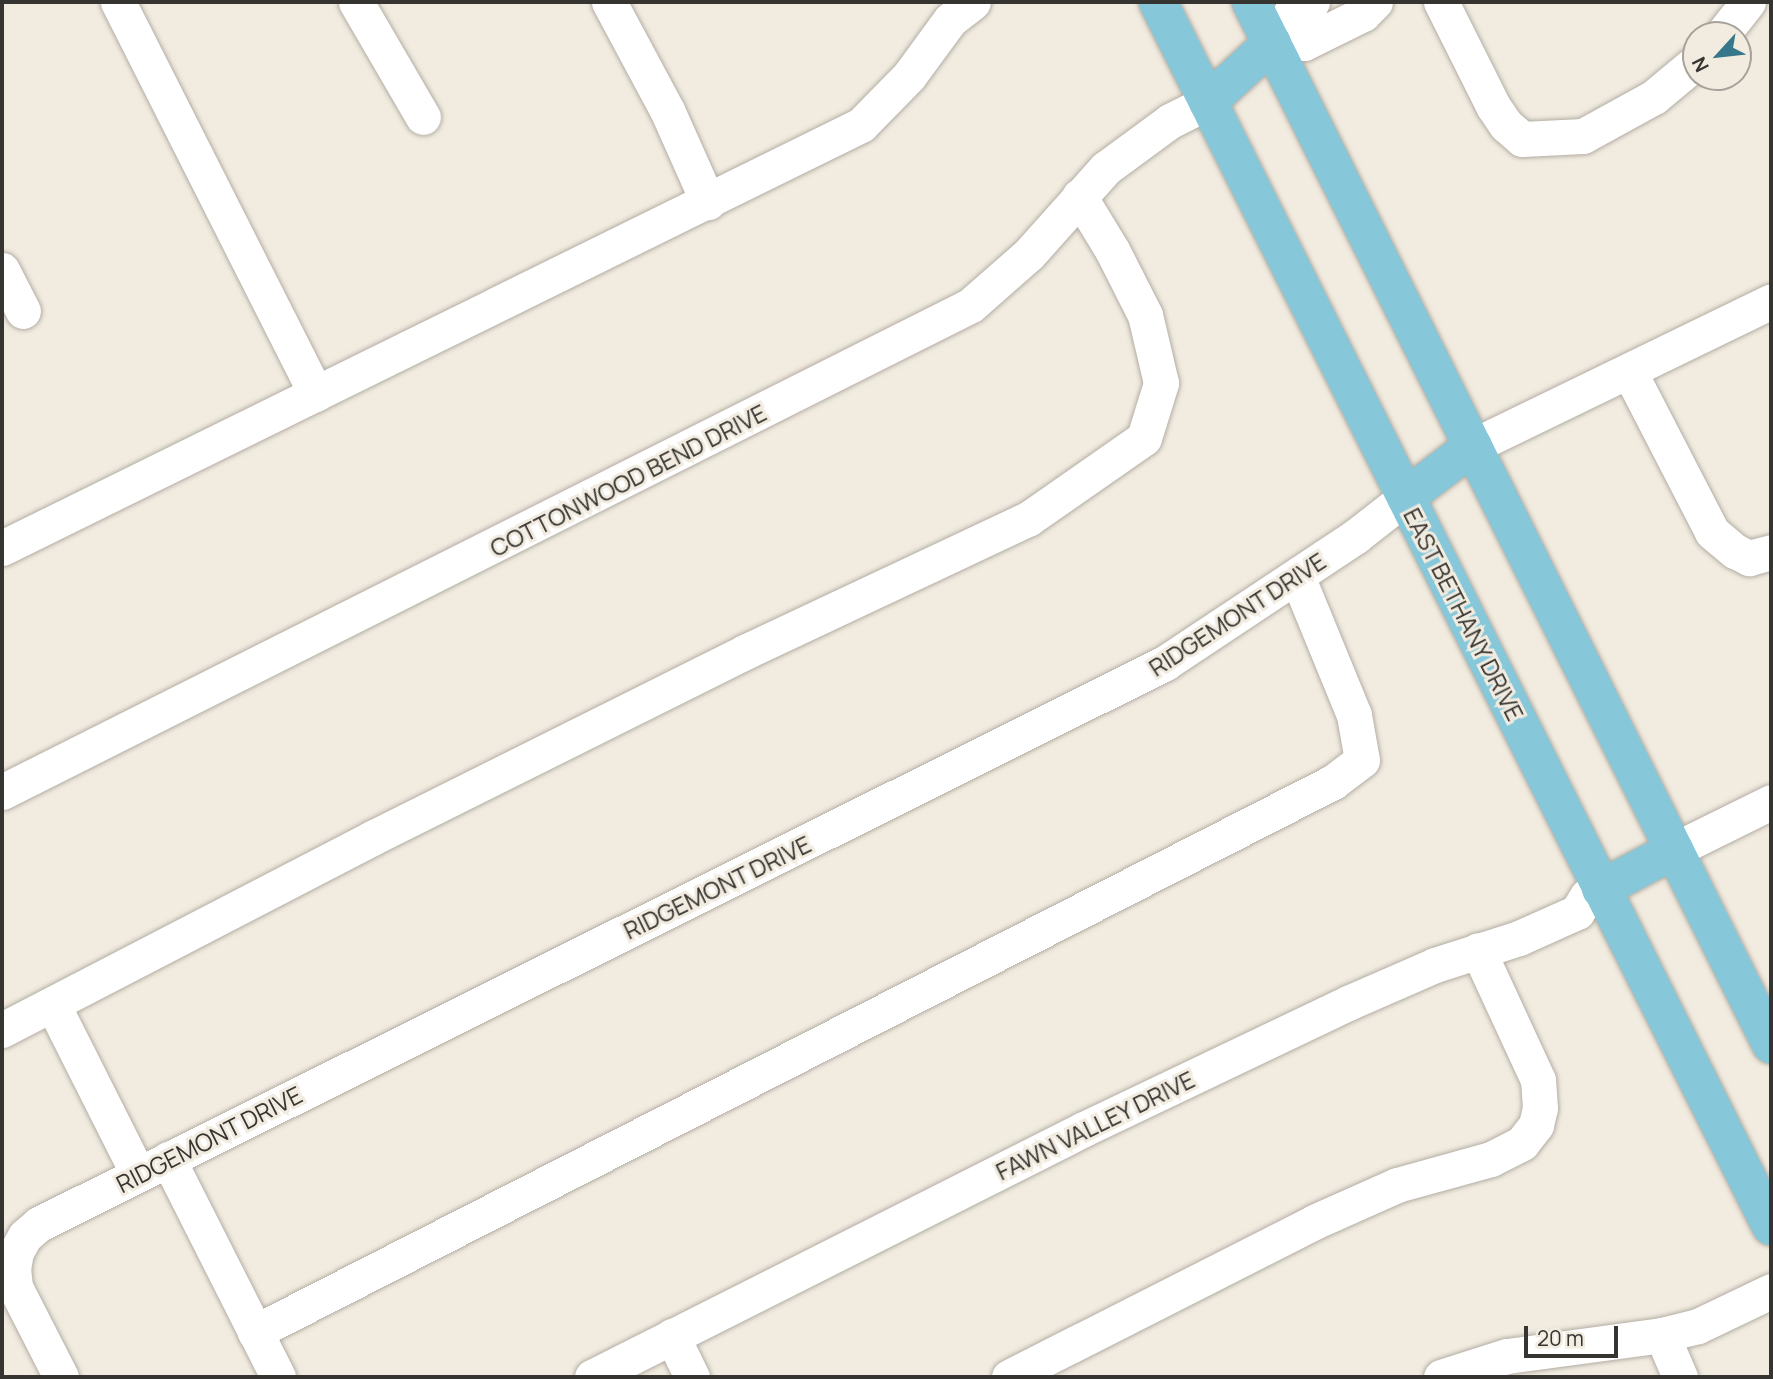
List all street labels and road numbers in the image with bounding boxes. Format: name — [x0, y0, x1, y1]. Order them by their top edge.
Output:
street label: COTTONWOOD BEND DRIVE — [485, 398, 771, 562]
street label: EAST BETHANY DRIVE — [1398, 502, 1530, 726]
street label: RIDGEMONT DRIVE — [1143, 546, 1331, 682]
street label: RIDGEMONT DRIVE — [618, 829, 816, 945]
street label: FAWN VALLEY DRIVE — [991, 1064, 1199, 1186]
street label: RIDGEMONT DRIVE — [111, 1080, 307, 1198]

